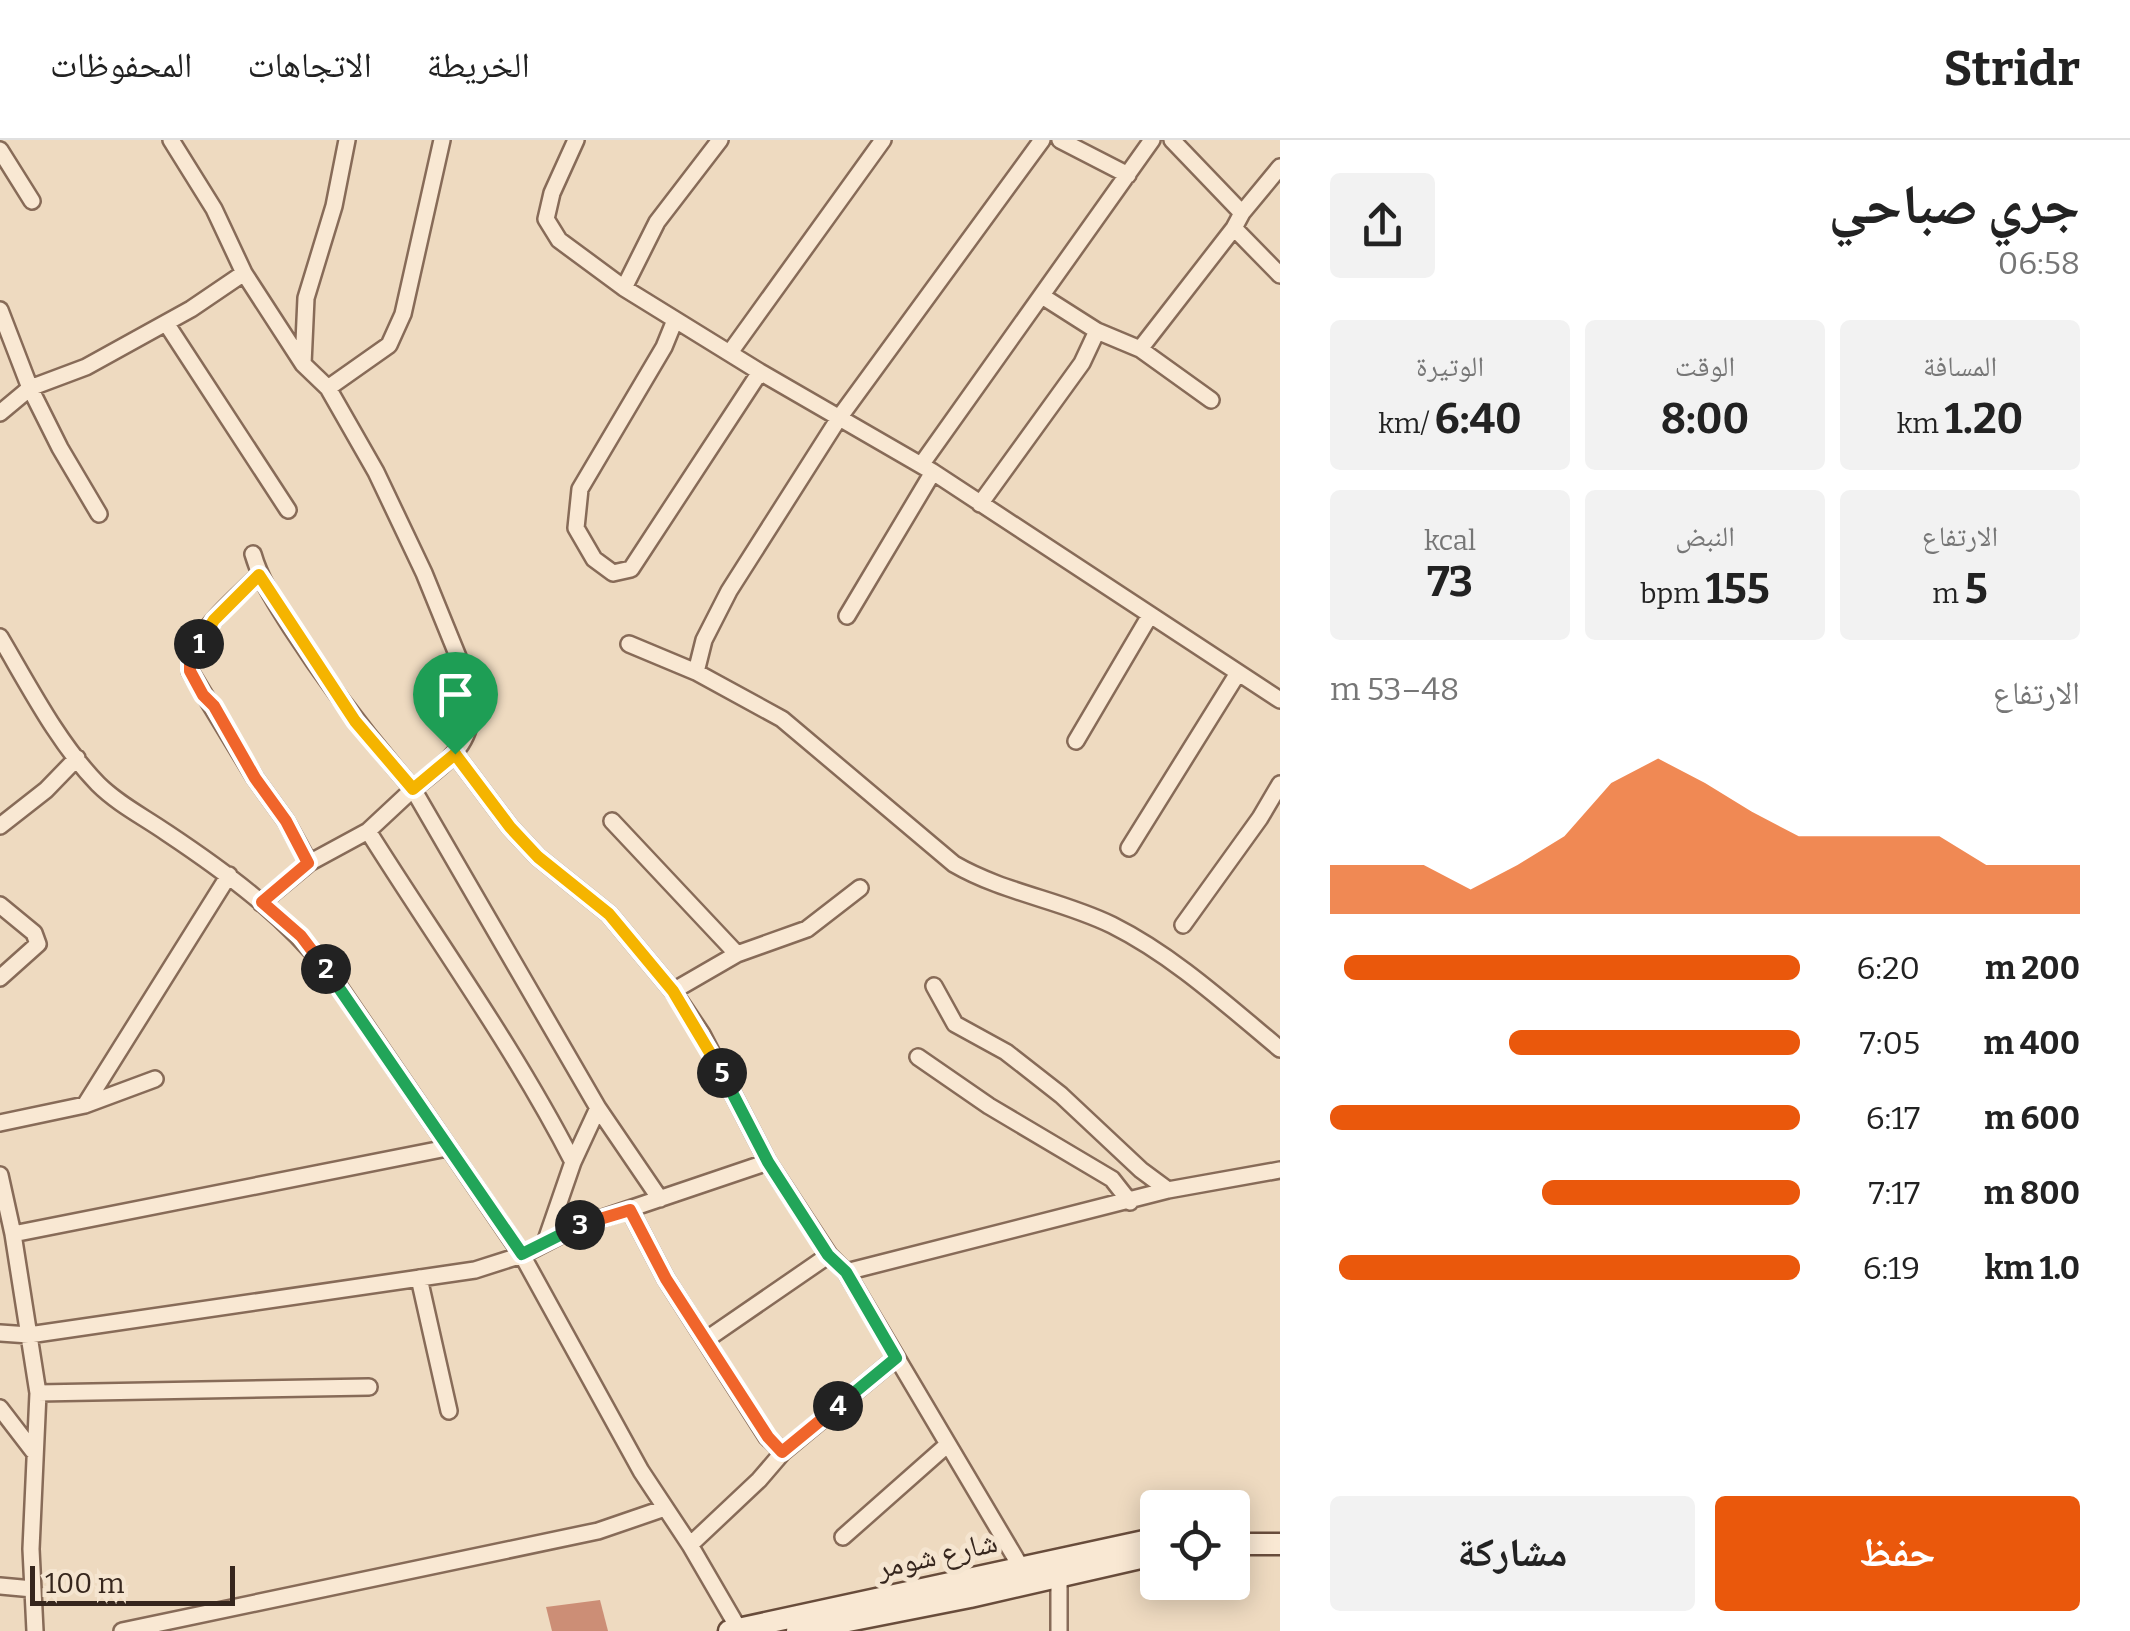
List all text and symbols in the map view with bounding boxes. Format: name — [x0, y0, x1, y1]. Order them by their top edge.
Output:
text: Stridr — [1943, 40, 2080, 98]
text: المحفوظات — [50, 44, 192, 86]
text: الاتجاهات — [247, 44, 372, 86]
text: الخريطة — [427, 44, 530, 86]
button: share — [1330, 173, 1435, 278]
text: جري صباحي — [1828, 173, 2080, 239]
text: 06:58 — [1998, 244, 2080, 282]
text: الوتيرة — [1416, 350, 1484, 383]
text: الوقت — [1675, 350, 1735, 383]
text: المسافة — [1923, 350, 1997, 383]
text: 6:40 — [1435, 394, 1522, 444]
text: 8:00 — [1661, 394, 1749, 444]
text: 1.20 — [1945, 394, 2023, 444]
text: /km — [1378, 407, 1435, 440]
text: km — [1897, 407, 1945, 440]
text: النبض — [1675, 520, 1735, 553]
text: الارتفاع — [1922, 520, 1998, 553]
text: kcal — [1424, 524, 1476, 557]
text: 73 — [1427, 557, 1473, 607]
text: 155 — [1706, 564, 1770, 614]
text: 5 — [1965, 564, 1988, 614]
text: bpm — [1640, 577, 1706, 610]
text: m — [1932, 577, 1965, 610]
pin: 1 — [174, 619, 224, 669]
text: 1 — [193, 627, 205, 660]
pin — [413, 652, 498, 755]
icon: arrive — [428, 667, 483, 722]
text: 48–53 m — [1330, 670, 1459, 708]
text: الارتفاع — [1993, 674, 2080, 712]
pin: 2 — [301, 944, 351, 994]
text: 6:20 — [1857, 949, 1920, 987]
text: 200 m — [1985, 949, 2080, 987]
text: 2 — [318, 952, 334, 985]
text: 7:05 — [1860, 1024, 1920, 1062]
text: 400 m — [1984, 1024, 2080, 1062]
pin: 5 — [697, 1048, 747, 1098]
text: 5 — [714, 1056, 730, 1089]
text: 6:17 — [1866, 1099, 1920, 1137]
text: 600 m — [1984, 1099, 2080, 1137]
text: 7:17 — [1868, 1174, 1920, 1212]
text: 800 m — [1984, 1174, 2080, 1212]
pin: 3 — [555, 1200, 605, 1250]
text: 3 — [572, 1208, 588, 1241]
text: 6:19 — [1863, 1249, 1920, 1287]
text: 1.0 km — [1985, 1249, 2080, 1287]
pin: 4 — [813, 1381, 863, 1431]
text: 4 — [829, 1389, 847, 1422]
map controls — [1140, 1490, 1250, 1600]
button: locate — [1140, 1490, 1250, 1600]
button: مشاركة — [1330, 1496, 1695, 1611]
button: حفظ — [1715, 1496, 2080, 1611]
street label: شارع شومر — [872, 1524, 1001, 1588]
scale bar — [30, 1561, 235, 1606]
text: 100 m — [45, 1567, 125, 1600]

